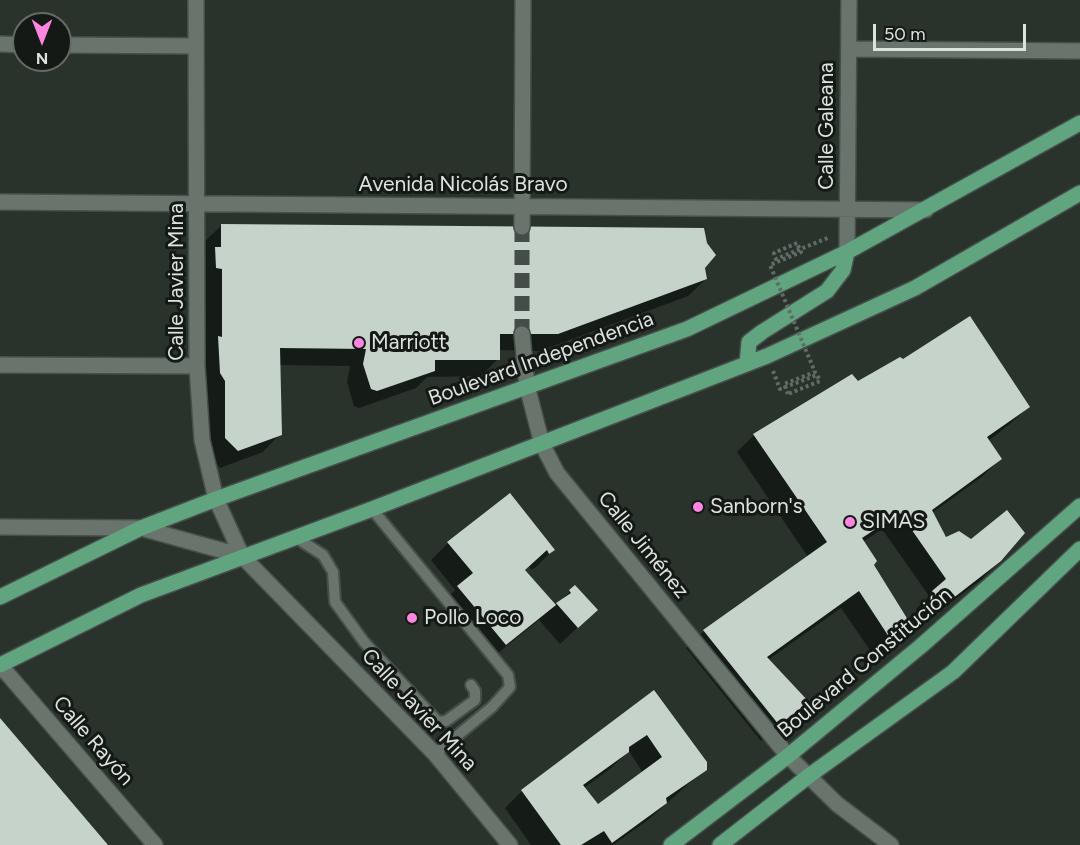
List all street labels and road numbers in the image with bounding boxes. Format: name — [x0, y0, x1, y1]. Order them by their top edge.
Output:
street label: Calle Galeana — [814, 62, 840, 190]
street label: Avenida Nicolás Bravo — [358, 172, 568, 198]
street label: Calle Javier Mina — [164, 203, 190, 361]
street label: Boulevard Independencia — [425, 307, 657, 411]
street label: Calle Jiménez — [592, 486, 694, 604]
street label: Boulevard Constitución — [773, 583, 957, 743]
street label: Calle Javier Mina — [356, 644, 482, 776]
street label: Calle Rayón — [47, 691, 139, 791]

